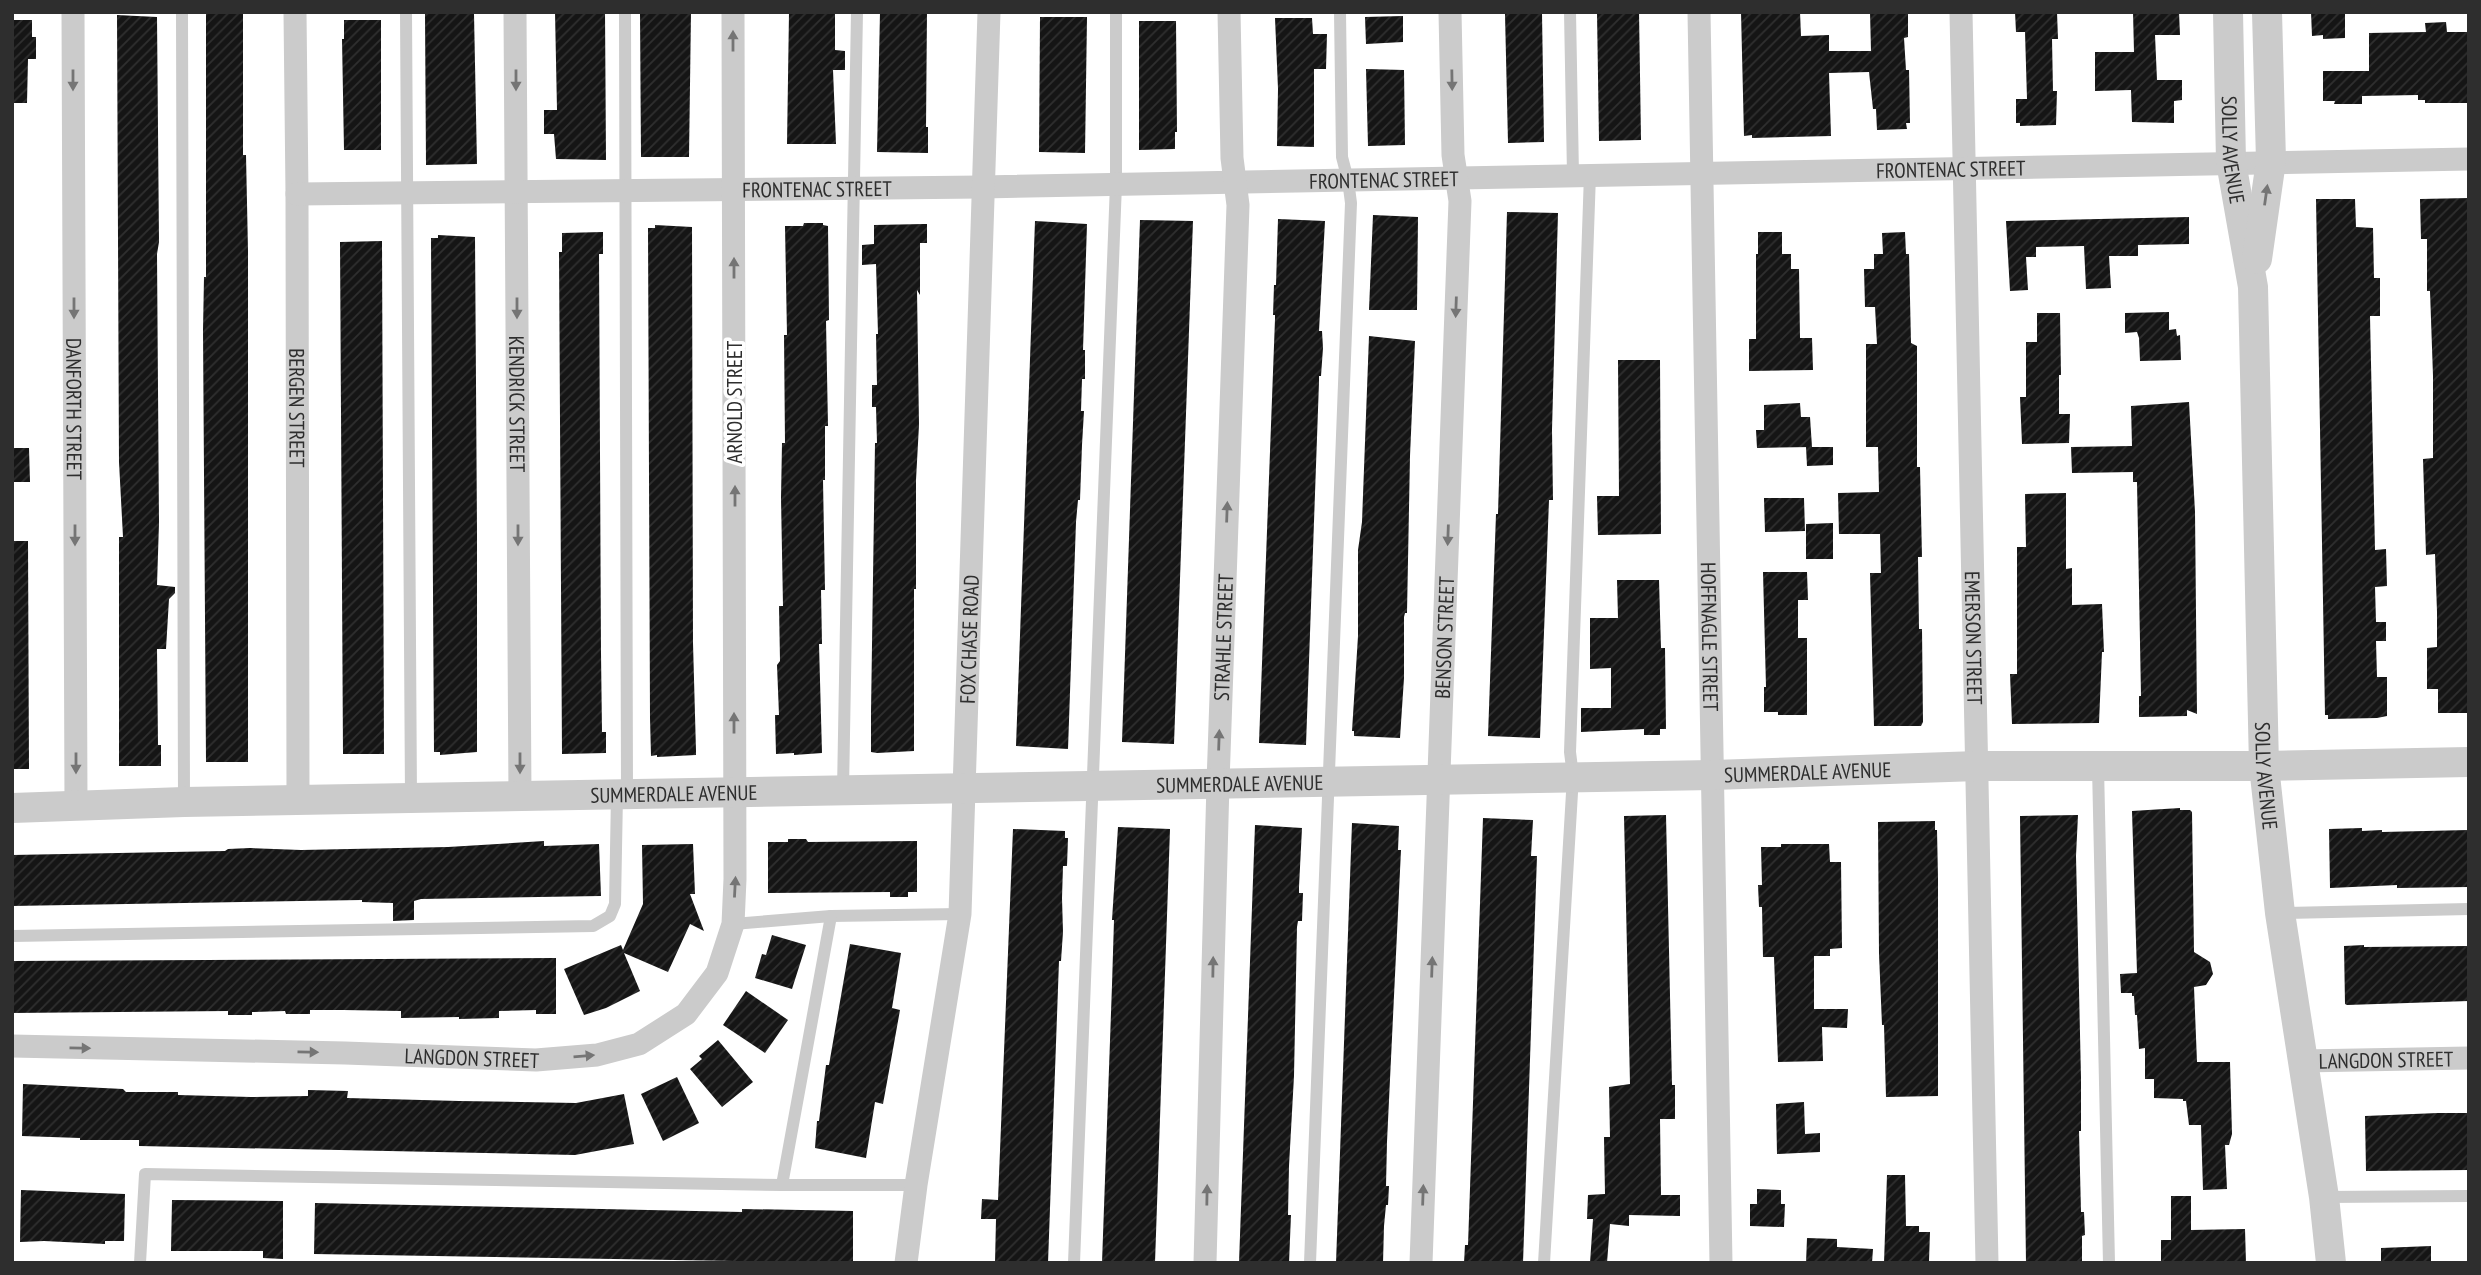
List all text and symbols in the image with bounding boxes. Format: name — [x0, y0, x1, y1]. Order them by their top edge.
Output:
one-way arrow — [727, 30, 739, 52]
one-way arrow — [67, 70, 79, 92]
one-way arrow — [510, 70, 522, 92]
one-way arrow — [1446, 70, 1457, 92]
street label: SOLLY AVENUE — [2216, 96, 2252, 206]
street label: FRONTENAC STREET — [1876, 154, 2026, 184]
street label: FRONTENAC STREET — [1309, 165, 1460, 194]
street label: FRONTENAC STREET — [742, 174, 892, 203]
one-way arrow — [2261, 184, 2272, 206]
one-way arrow — [728, 257, 740, 279]
one-way arrow — [68, 297, 80, 319]
one-way arrow — [511, 297, 523, 319]
one-way arrow — [1450, 297, 1461, 319]
street label: KENDRICK STREET — [504, 336, 531, 473]
street label: DANFORTH STREET — [61, 338, 88, 481]
street label: ARNOLD STREET — [721, 340, 748, 463]
street label: BERGEN STREET — [284, 348, 311, 468]
one-way arrow — [729, 485, 741, 507]
one-way arrow — [1221, 501, 1233, 523]
one-way arrow — [1442, 524, 1453, 546]
one-way arrow — [69, 525, 81, 547]
one-way arrow — [512, 525, 524, 547]
street label: HOFFNAGLE STREET — [1695, 562, 1725, 712]
street label: EMERSON STREET — [1959, 571, 1989, 706]
street label: STRAHLE STREET — [1207, 573, 1239, 701]
street label: FOX CHASE ROAD — [953, 574, 984, 704]
street label: BENSON STREET — [1428, 575, 1460, 699]
one-way arrow — [728, 712, 740, 734]
street label: SOLLY AVENUE — [2249, 721, 2284, 831]
one-way arrow — [1213, 728, 1225, 750]
one-way arrow — [70, 752, 82, 774]
one-way arrow — [514, 752, 526, 774]
street label: SUMMERDALE AVENUE — [1724, 755, 1892, 788]
street label: SUMMERDALE AVENUE — [1156, 768, 1324, 798]
street label: SUMMERDALE AVENUE — [590, 778, 758, 808]
one-way arrow — [729, 876, 740, 898]
one-way arrow — [1207, 956, 1218, 978]
one-way arrow — [1426, 956, 1437, 978]
one-way arrow — [70, 1042, 92, 1053]
street label: LANGDON STREET — [404, 1042, 540, 1074]
street label: LANGDON STREET — [2318, 1045, 2454, 1074]
one-way arrow — [297, 1046, 319, 1058]
one-way arrow — [573, 1050, 595, 1061]
one-way arrow — [1201, 1183, 1213, 1205]
one-way arrow — [1418, 1183, 1429, 1205]

